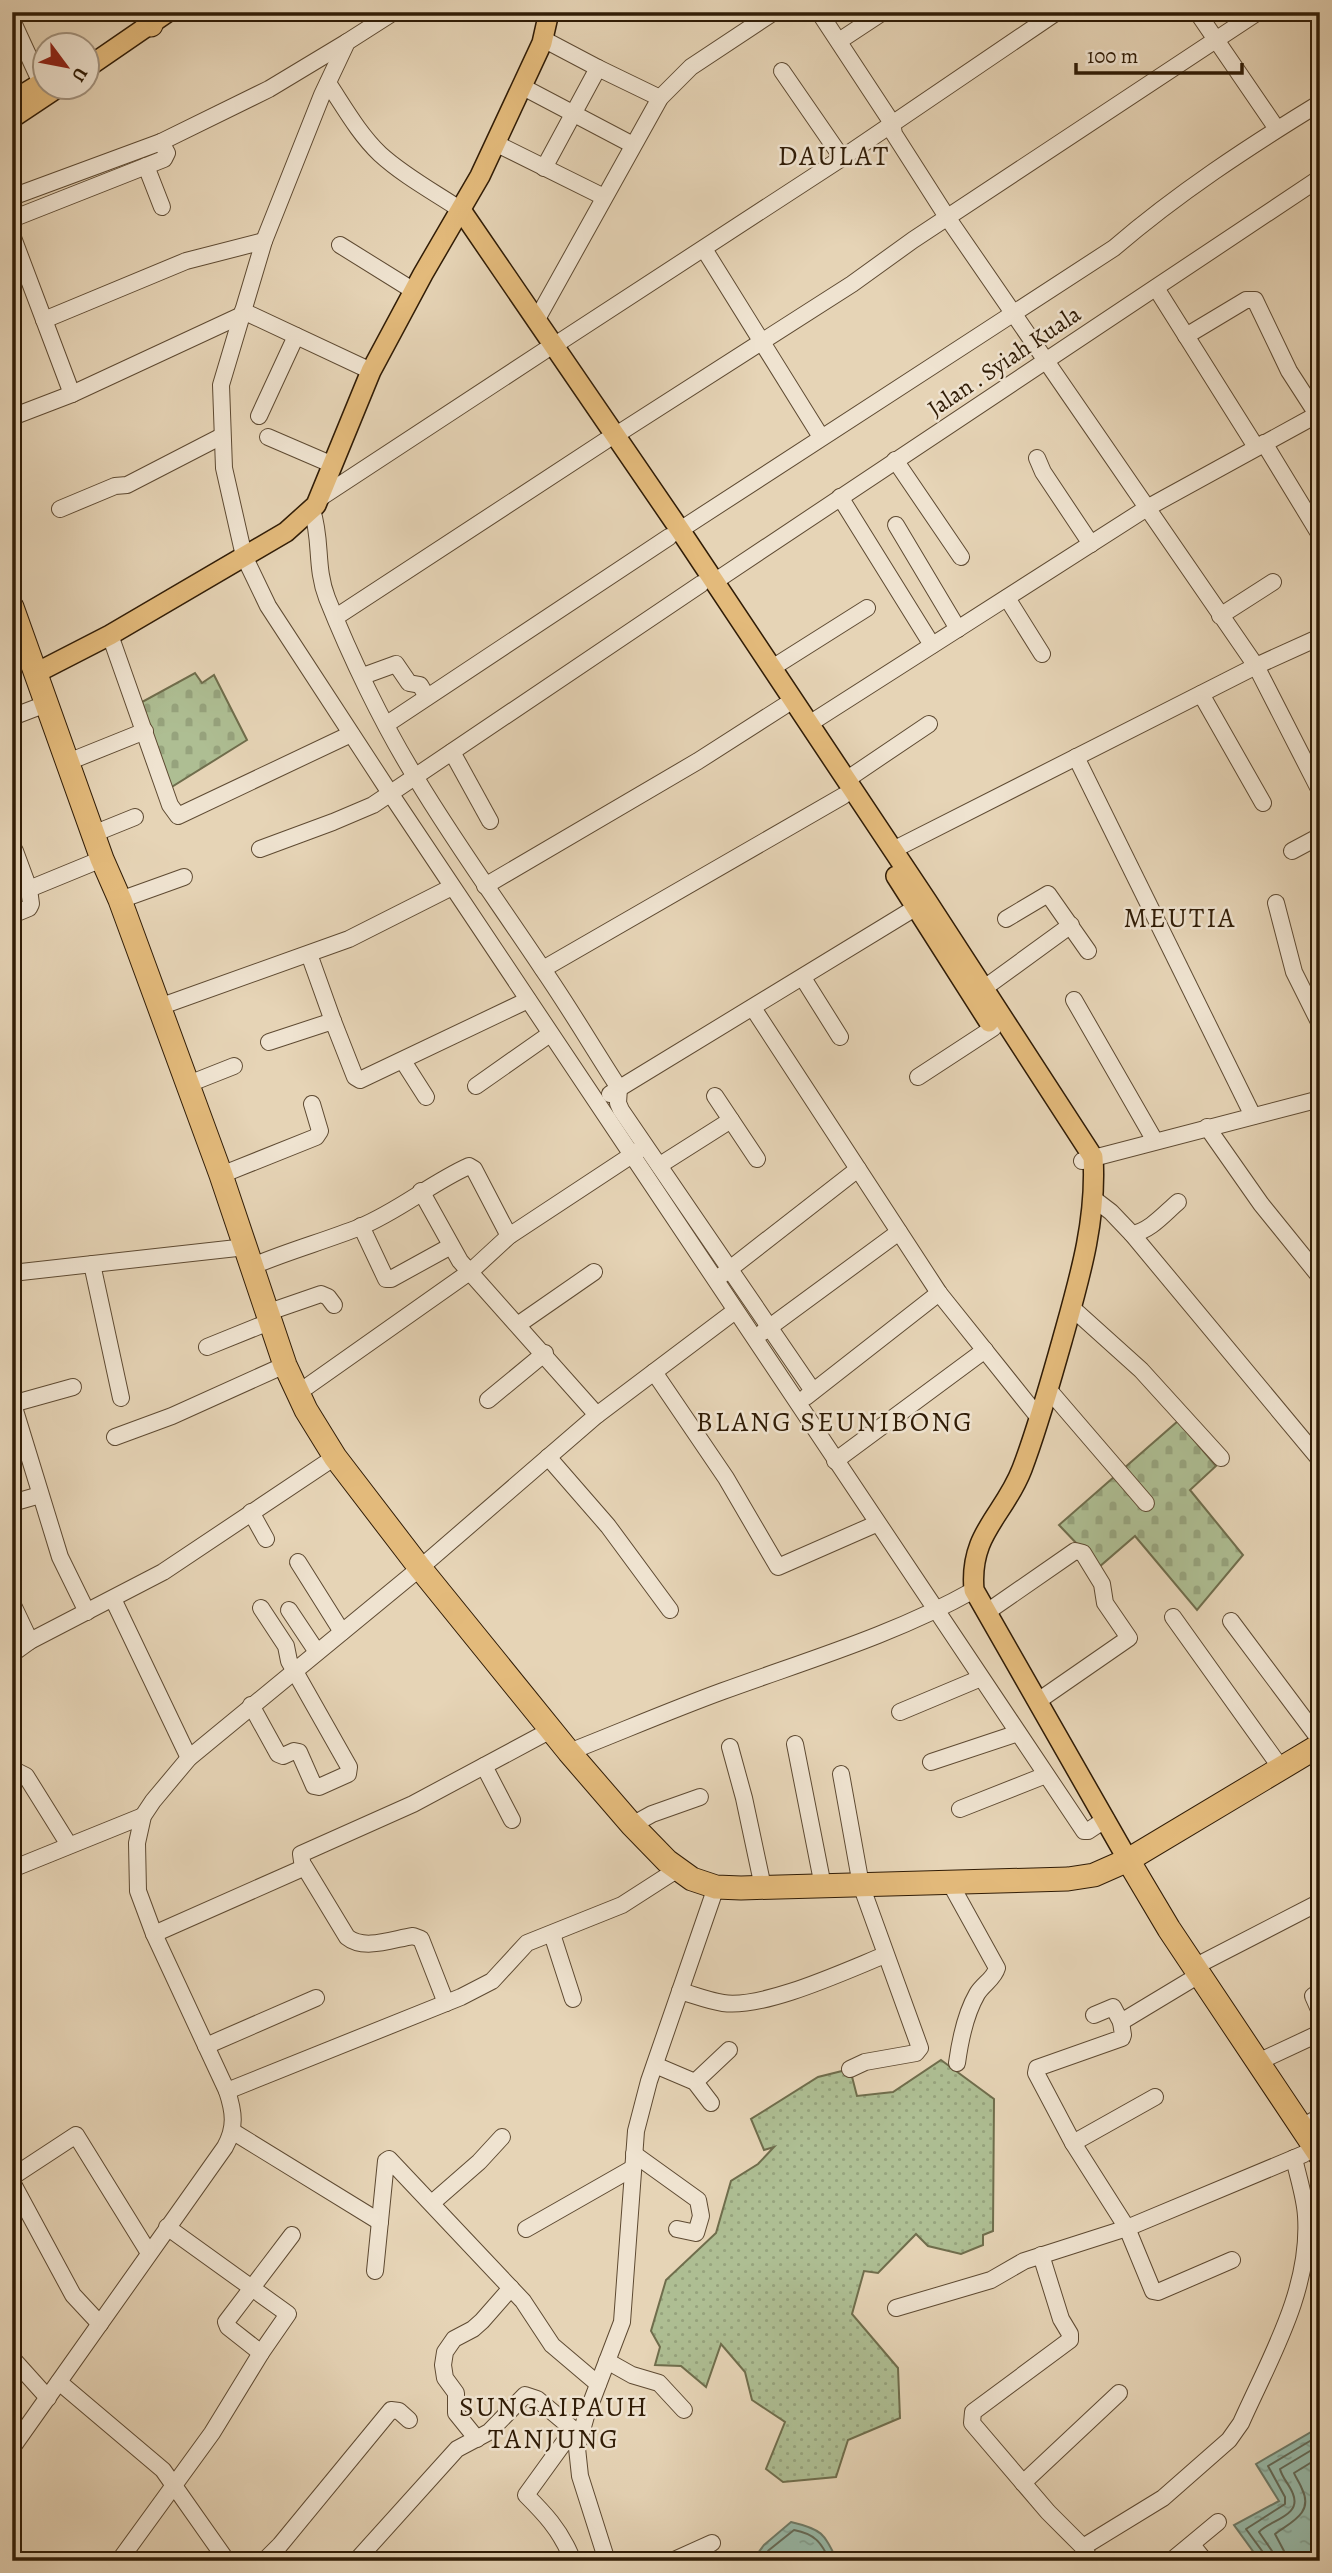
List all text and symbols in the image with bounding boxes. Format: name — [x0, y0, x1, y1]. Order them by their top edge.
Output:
north arrow — [32, 32, 102, 102]
scale bar — [1076, 32, 1243, 76]
text: 100 m — [1087, 42, 1138, 70]
text: U — [65, 62, 94, 87]
district label: DAULAT — [778, 137, 890, 175]
street label: Jalan . Syiah Kuala — [921, 297, 1088, 424]
district label: MEUTIA — [1124, 899, 1236, 937]
district label: BLANG SEUNIBONG — [696, 1403, 974, 1441]
district label: SUNGAIPAUH TANJUNG — [459, 2388, 649, 2458]

